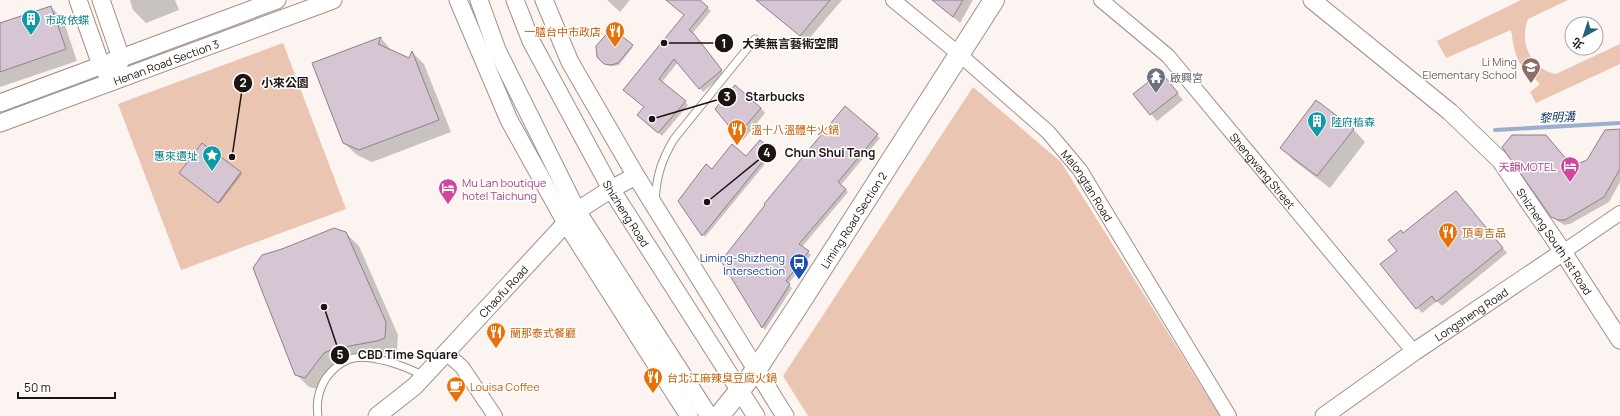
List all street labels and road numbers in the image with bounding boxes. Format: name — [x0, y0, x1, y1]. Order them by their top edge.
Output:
street label: Henan Road Section 3 — [111, 35, 221, 88]
street label: Shengwang Street — [1227, 129, 1299, 211]
street label: Malongtan Road — [1058, 146, 1117, 224]
street label: Liming Road Section 2 — [817, 169, 890, 271]
street label: Shizheng Road — [600, 177, 653, 249]
street label: Shizheng South 1st Road — [1514, 185, 1596, 297]
street label: Chaofu Road — [475, 262, 531, 320]
street label: Longsheng Road — [1431, 284, 1510, 344]

